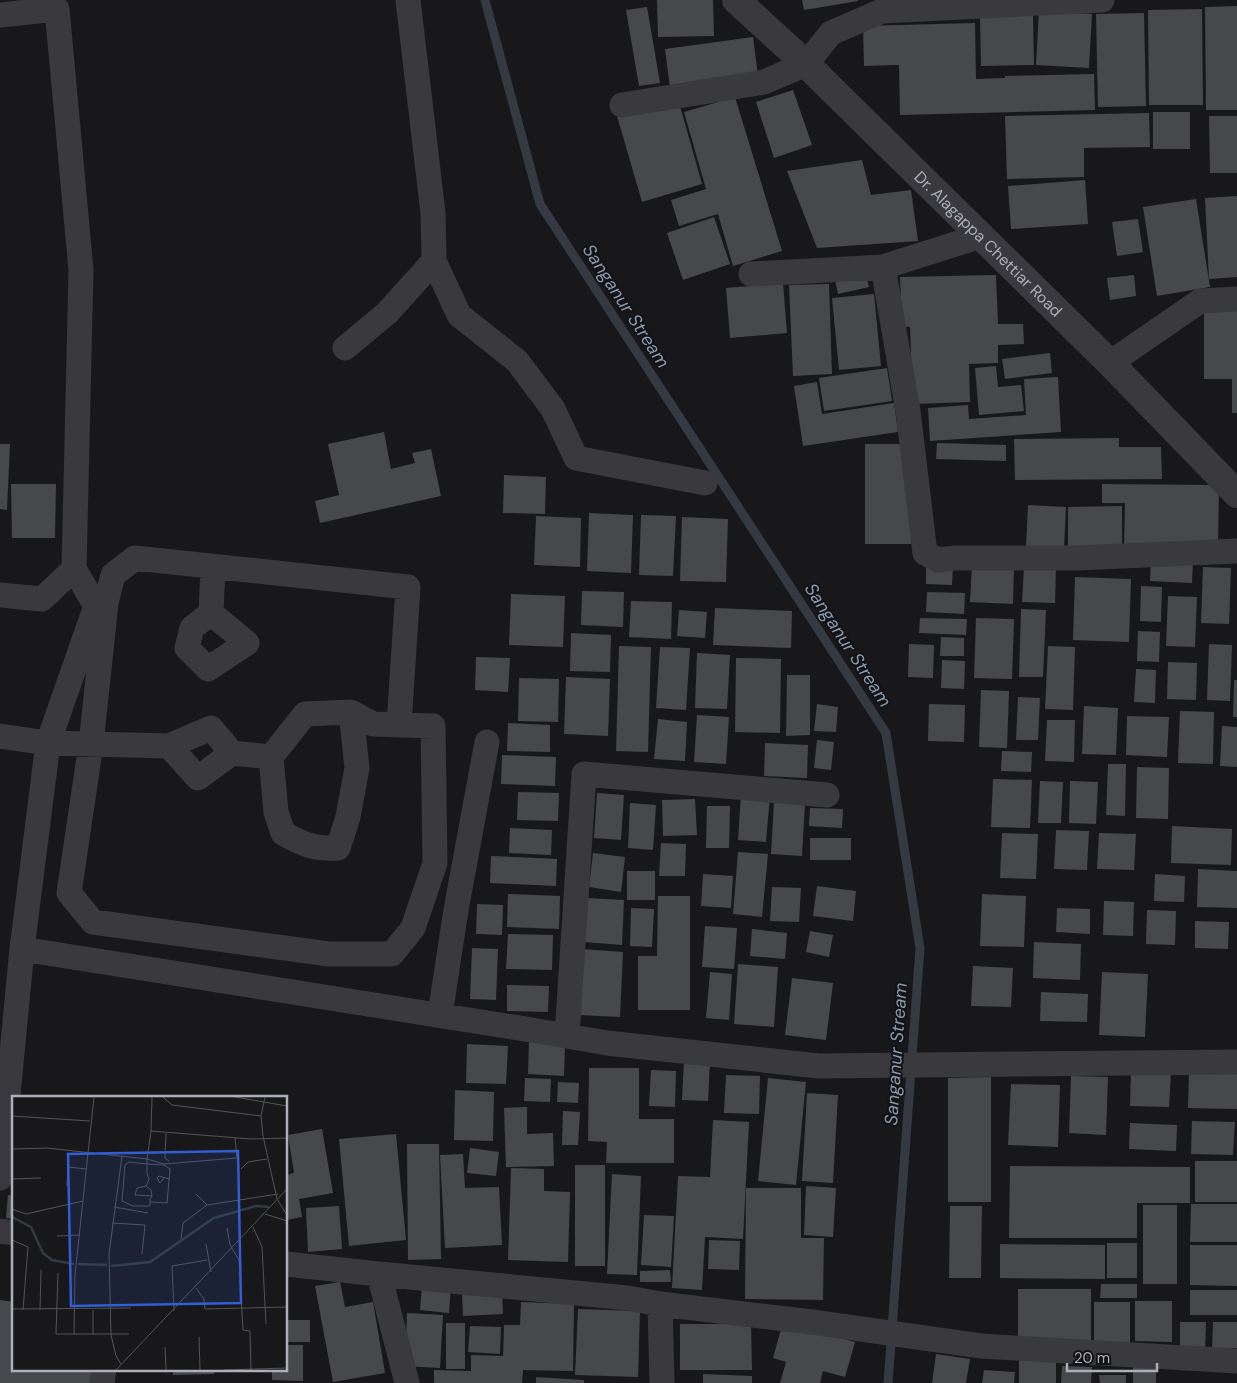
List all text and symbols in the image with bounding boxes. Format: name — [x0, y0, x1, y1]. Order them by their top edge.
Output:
street label: Dr. Alagappa Chettiar Road — [910, 166, 1067, 321]
water label: Sanganur Stream — [577, 239, 675, 373]
water label: Sanganur Stream — [799, 578, 897, 712]
water label: Sanganur Stream — [879, 982, 913, 1126]
inset map — [12, 1096, 288, 1370]
scale bar — [1067, 1340, 1157, 1372]
text: 20 m — [1074, 1348, 1110, 1368]

